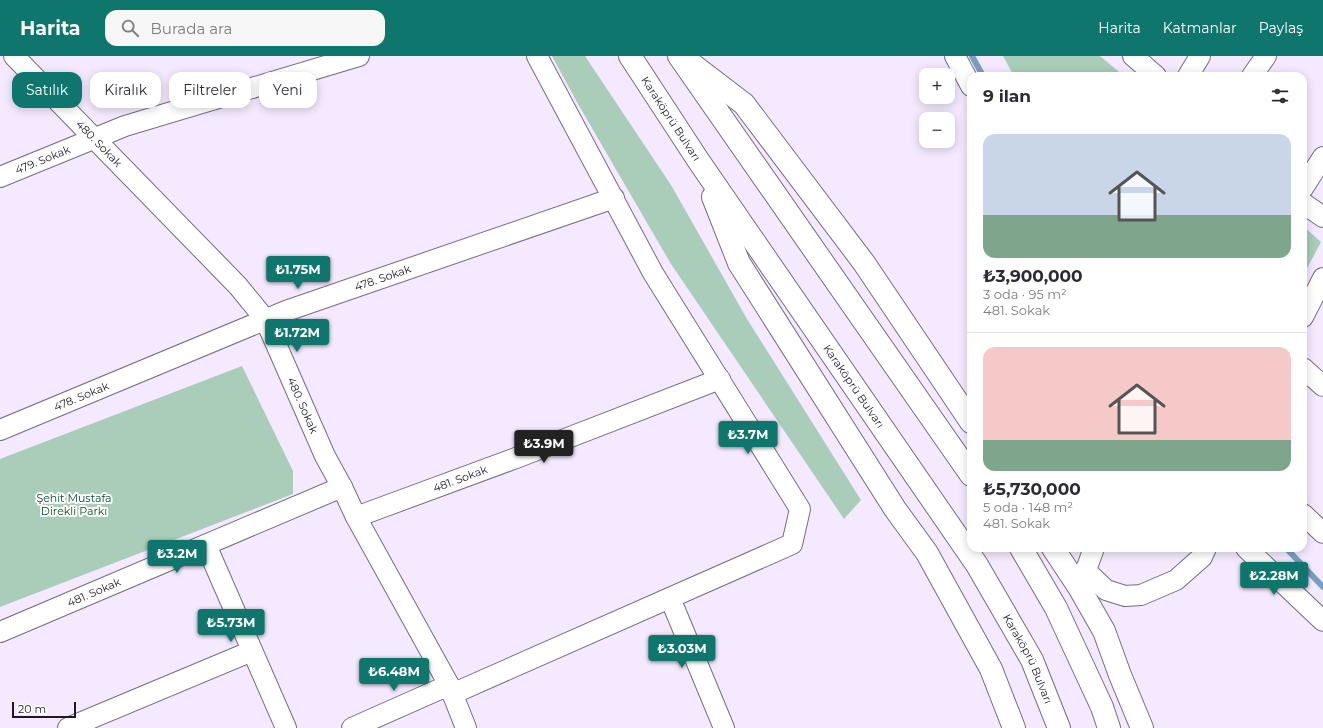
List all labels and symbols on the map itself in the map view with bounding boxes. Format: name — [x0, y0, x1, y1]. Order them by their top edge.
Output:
street label: Karaköprü Bulvarı — [638, 74, 704, 164]
street label: 480. Sokak — [73, 117, 125, 170]
street label: 479. Sokak — [13, 142, 73, 177]
pin: ₺1.75M — [265, 256, 331, 290]
street label: 478. Sokak — [353, 261, 413, 294]
pin: ₺1.72M — [264, 319, 330, 353]
street label: Karaköprü Bulvarı — [820, 342, 888, 431]
street label: 480. Sokak — [284, 375, 321, 436]
street label: 478. Sokak — [52, 378, 111, 414]
pin: ₺3.7M — [720, 421, 776, 455]
pin: ₺3.9M — [516, 430, 572, 464]
street label: 481. Sokak — [431, 462, 490, 495]
park label: Şehit Mustafa Direkli Parkı — [36, 491, 112, 518]
pin: ₺3.2M — [149, 540, 205, 574]
pin: ₺2.28M — [1241, 562, 1307, 596]
street label: 481. Sokak — [65, 574, 123, 610]
pin: ₺5.73M — [198, 609, 264, 643]
street label: Karaköprü Bulvarı — [1000, 612, 1056, 706]
pin: ₺3.03M — [649, 635, 715, 669]
pin: ₺6.48M — [361, 658, 427, 692]
scale bar — [12, 700, 76, 719]

